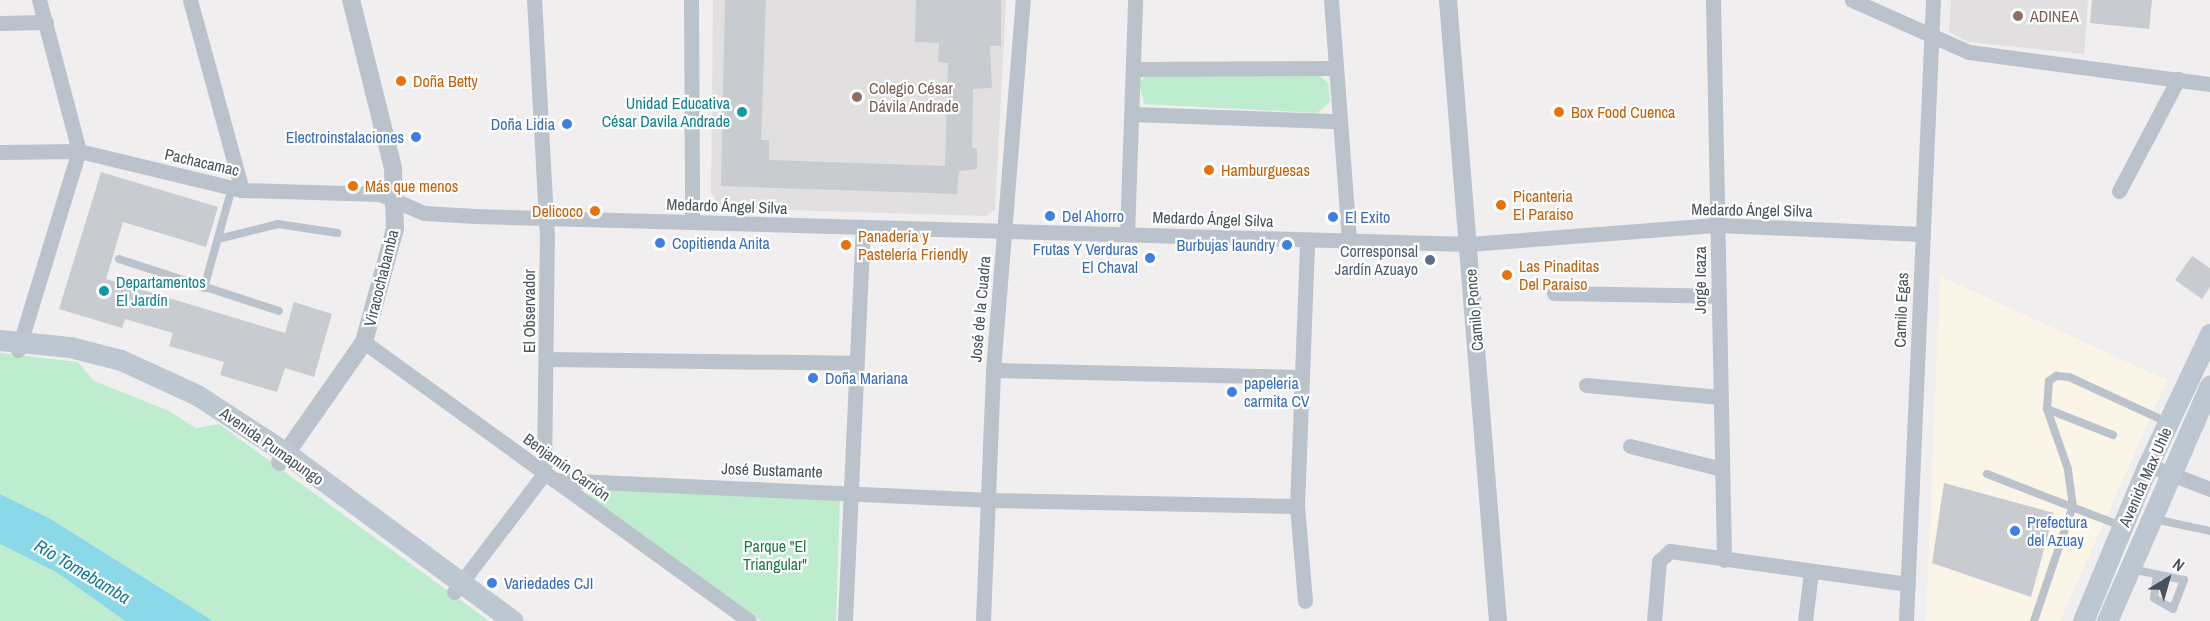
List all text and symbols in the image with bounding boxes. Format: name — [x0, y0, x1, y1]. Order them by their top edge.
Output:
place label: ADINEA — [2030, 6, 2079, 26]
marker: ADINEA — [2011, 9, 2025, 23]
place label: Doña Betty — [413, 71, 478, 91]
marker: Doña Betty — [394, 74, 408, 88]
place label: Colegio César Dávila Andrade — [869, 78, 959, 116]
marker: Colegio César Dávila Andrade — [850, 90, 864, 104]
place label: Unidad Educativa César Davila Andrade — [601, 93, 730, 131]
place label: Box Food Cuenca — [1571, 102, 1675, 122]
marker: Unidad Educativa César Davila Andrade — [735, 105, 749, 119]
marker: Box Food Cuenca — [1552, 105, 1566, 119]
place label: Doña Lidia — [491, 114, 555, 134]
marker: Doña Lidia — [560, 117, 574, 131]
place label: Electroinstalaciones — [286, 127, 404, 147]
marker: Electroinstalaciones — [409, 130, 423, 144]
street label: Pachacamac — [163, 144, 241, 180]
place label: Hamburguesas — [1221, 160, 1310, 180]
marker: Hamburguesas — [1202, 163, 1216, 177]
place label: Más que menos — [365, 176, 458, 196]
marker: Más que menos — [346, 179, 360, 193]
place label: Picanteria El Paraiso — [1513, 186, 1574, 224]
street label: Medardo Ángel Silva — [666, 194, 788, 218]
marker: Picanteria El Paraiso — [1494, 198, 1508, 212]
street label: Medardo Ángel Silva — [1691, 199, 1813, 221]
place label: Delicoco — [532, 201, 583, 221]
marker: Delicoco — [588, 204, 602, 218]
place label: Del Ahorro — [1062, 206, 1125, 226]
street label: Medardo Ángel Silva — [1152, 207, 1274, 231]
place label: El Exito — [1345, 207, 1390, 227]
marker: Del Ahorro — [1043, 209, 1057, 223]
marker: El Exito — [1326, 210, 1340, 224]
place label: Panadería y Pastelería Friendly — [858, 226, 968, 264]
street label: Viracochabamba — [360, 228, 402, 328]
place label: Copitienda Anita — [672, 233, 770, 253]
place label: Burbujas laundry — [1177, 235, 1275, 255]
marker: Copitienda Anita — [653, 236, 667, 250]
marker: Panadería y Pastelería Friendly — [839, 238, 853, 252]
marker: Burbujas laundry — [1280, 238, 1294, 252]
place label: Frutas Y Verduras El Chaval — [1032, 239, 1138, 277]
place label: Corresponsal Jardín Azuayo — [1334, 241, 1418, 279]
street label: Jorge Icaza — [1690, 246, 1710, 314]
marker: Frutas Y Verduras El Chaval — [1143, 251, 1157, 265]
marker: Corresponsal Jardín Azuayo — [1423, 253, 1437, 267]
street label: José de la Cuadra — [966, 255, 994, 363]
place label: Las Pinaditas Del Paraiso — [1519, 256, 1599, 294]
street label: Camilo Ponce — [1461, 268, 1487, 352]
marker: Las Pinaditas Del Paraiso — [1500, 268, 1514, 282]
street label: El Observador — [519, 269, 539, 353]
place label: Departamentos El Jardín — [116, 272, 206, 310]
street label: Camilo Egas — [1890, 272, 1912, 348]
marker: Departamentos El Jardín — [97, 284, 111, 298]
place label: Doña Mariana — [825, 368, 908, 388]
marker: Doña Mariana — [806, 371, 820, 385]
place label: papeleria carmita CV — [1244, 373, 1310, 411]
marker: papeleria carmita CV — [1225, 385, 1239, 399]
street label: Avenida Pumapungo — [216, 403, 328, 489]
street label: Avenida Max Uhle — [2114, 424, 2176, 530]
street label: Benjamín Carrión — [520, 429, 614, 505]
street label: José Bustamante — [721, 459, 823, 481]
place label: Prefectura del Azuay — [2027, 512, 2088, 550]
marker: Prefectura del Azuay — [2008, 524, 2022, 538]
water label: Río Tomebamba — [30, 535, 134, 609]
park label: Parque "El Triangular" — [743, 536, 807, 574]
north arrow — [2138, 549, 2198, 609]
text: N — [2168, 553, 2189, 576]
place label: Variedades CJI — [504, 573, 593, 593]
marker: Variedades CJI — [485, 576, 499, 590]

